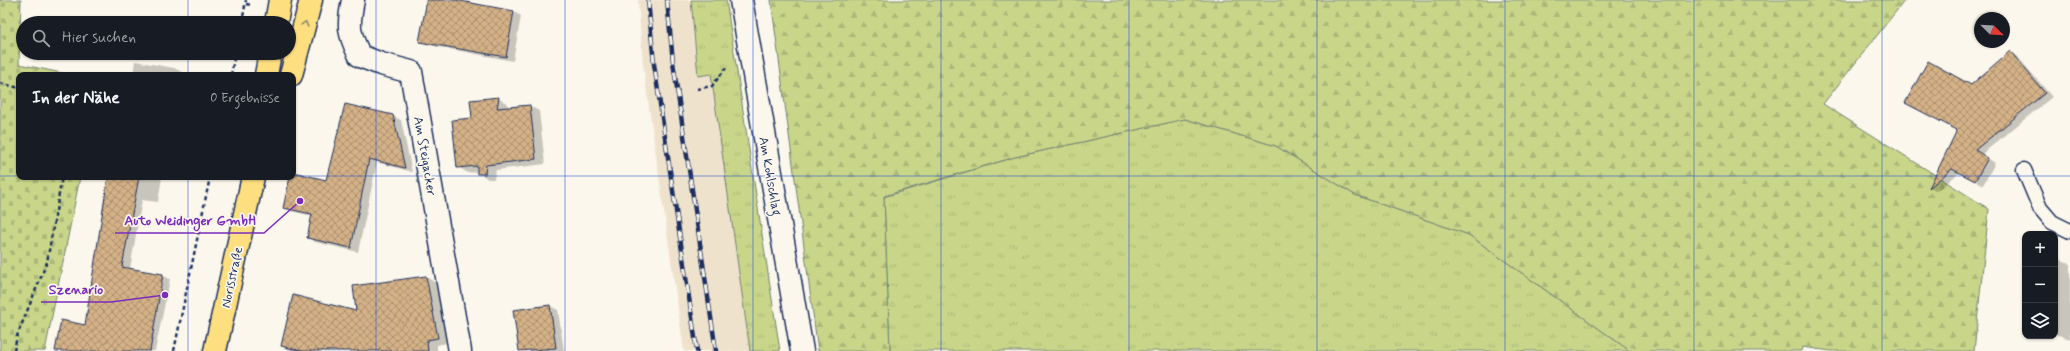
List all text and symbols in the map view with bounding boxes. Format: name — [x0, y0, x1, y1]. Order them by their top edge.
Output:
north arrow — [1974, 12, 2010, 48]
search box — [16, 16, 296, 60]
one-way arrow — [300, 21, 309, 28]
icon: search — [30, 27, 52, 49]
text: Hier suchen — [62, 28, 136, 48]
text: In der Nähe — [32, 87, 120, 109]
text: 0 Ergebnisse — [210, 90, 280, 107]
street label: Am Steigacker — [409, 115, 440, 198]
street label: Am Kohlschlag — [752, 135, 785, 217]
callout: Auto Weidinger GmbH — [115, 207, 264, 233]
text: Auto Weidinger GmbH — [124, 212, 256, 232]
map controls — [2022, 231, 2058, 339]
button: + — [2022, 231, 2058, 267]
street label: Norisstraße — [218, 245, 247, 309]
button: − — [2022, 267, 2058, 303]
callout: Szenario — [41, 276, 111, 302]
text: Szenario — [49, 281, 103, 299]
button: layers — [2022, 303, 2058, 339]

